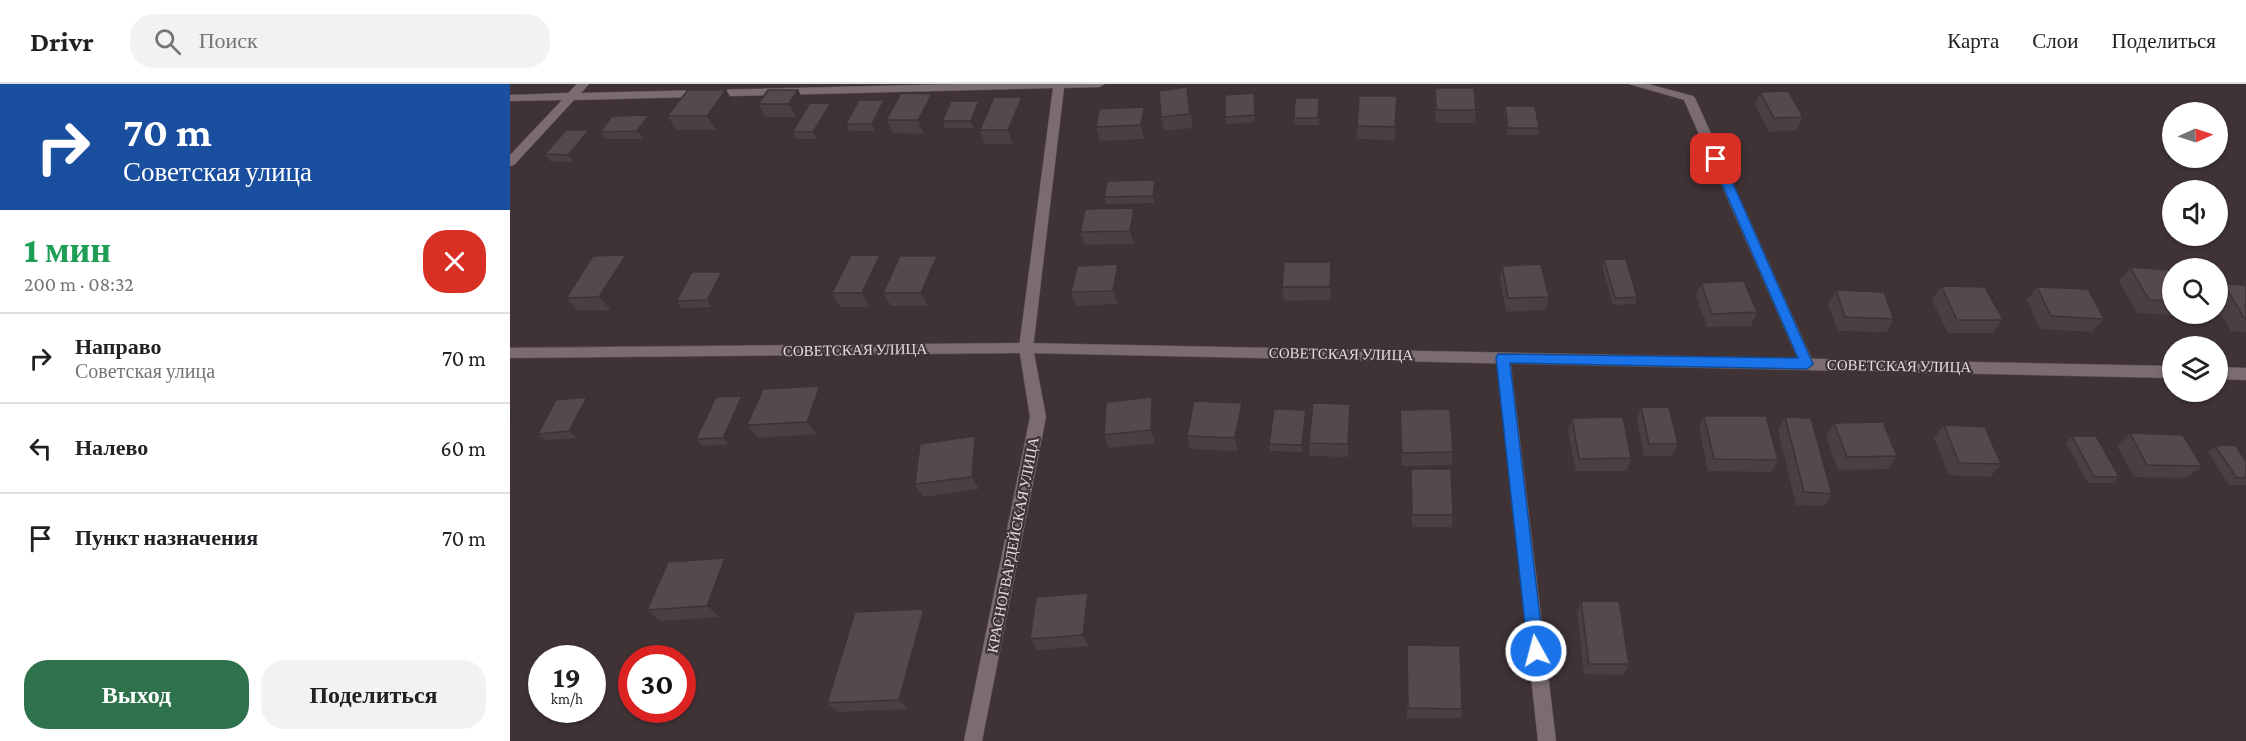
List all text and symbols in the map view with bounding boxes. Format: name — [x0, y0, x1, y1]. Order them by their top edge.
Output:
search box — [130, 14, 550, 68]
icon: search — [151, 25, 184, 58]
text: Drivr — [30, 26, 94, 57]
text: Поиск — [199, 28, 258, 53]
text: Карта — [1947, 29, 1999, 53]
text: Слои — [2032, 29, 2078, 53]
text: Поделиться — [2111, 29, 2216, 53]
north arrow — [2162, 102, 2228, 168]
map controls — [2162, 102, 2228, 402]
icon: right — [24, 108, 102, 186]
text: 70 m — [123, 108, 212, 155]
pin — [1690, 133, 1741, 184]
icon: arrive — [1699, 142, 1732, 175]
text: Советская улица — [123, 157, 312, 187]
button: sound — [2162, 180, 2228, 246]
text: 1 мин — [24, 230, 111, 270]
button: close — [423, 230, 486, 293]
button: search — [2162, 258, 2228, 324]
text: 200 m · 08:32 — [24, 273, 134, 295]
text: Направо — [75, 334, 161, 359]
button: layers — [2162, 336, 2228, 402]
street label: СОВЕТСКАЯ УЛИЦА — [783, 341, 928, 359]
icon: right — [24, 342, 57, 375]
street label: СОВЕТСКАЯ УЛИЦА — [1269, 345, 1414, 363]
text: 70 m — [442, 346, 486, 371]
street label: СОВЕТСКАЯ УЛИЦА — [1827, 357, 1972, 375]
text: Советская улица — [75, 360, 215, 382]
icon: left — [24, 432, 57, 465]
text: Налево — [75, 435, 148, 460]
text: 60 m — [441, 436, 486, 461]
street label: КРАСНОГВАРДЕЙСКАЯ УЛИЦА — [984, 436, 1042, 654]
icon: arrive — [24, 522, 57, 555]
text: Пункт назначения — [75, 525, 258, 550]
text: 70 m — [442, 526, 486, 551]
position arrow — [1504, 619, 1568, 683]
speed limit sign: 30 — [618, 645, 696, 723]
button: Выход — [24, 660, 249, 729]
button: Поделиться — [261, 660, 486, 729]
text: 19 — [553, 660, 581, 693]
text: km/h — [551, 691, 583, 707]

